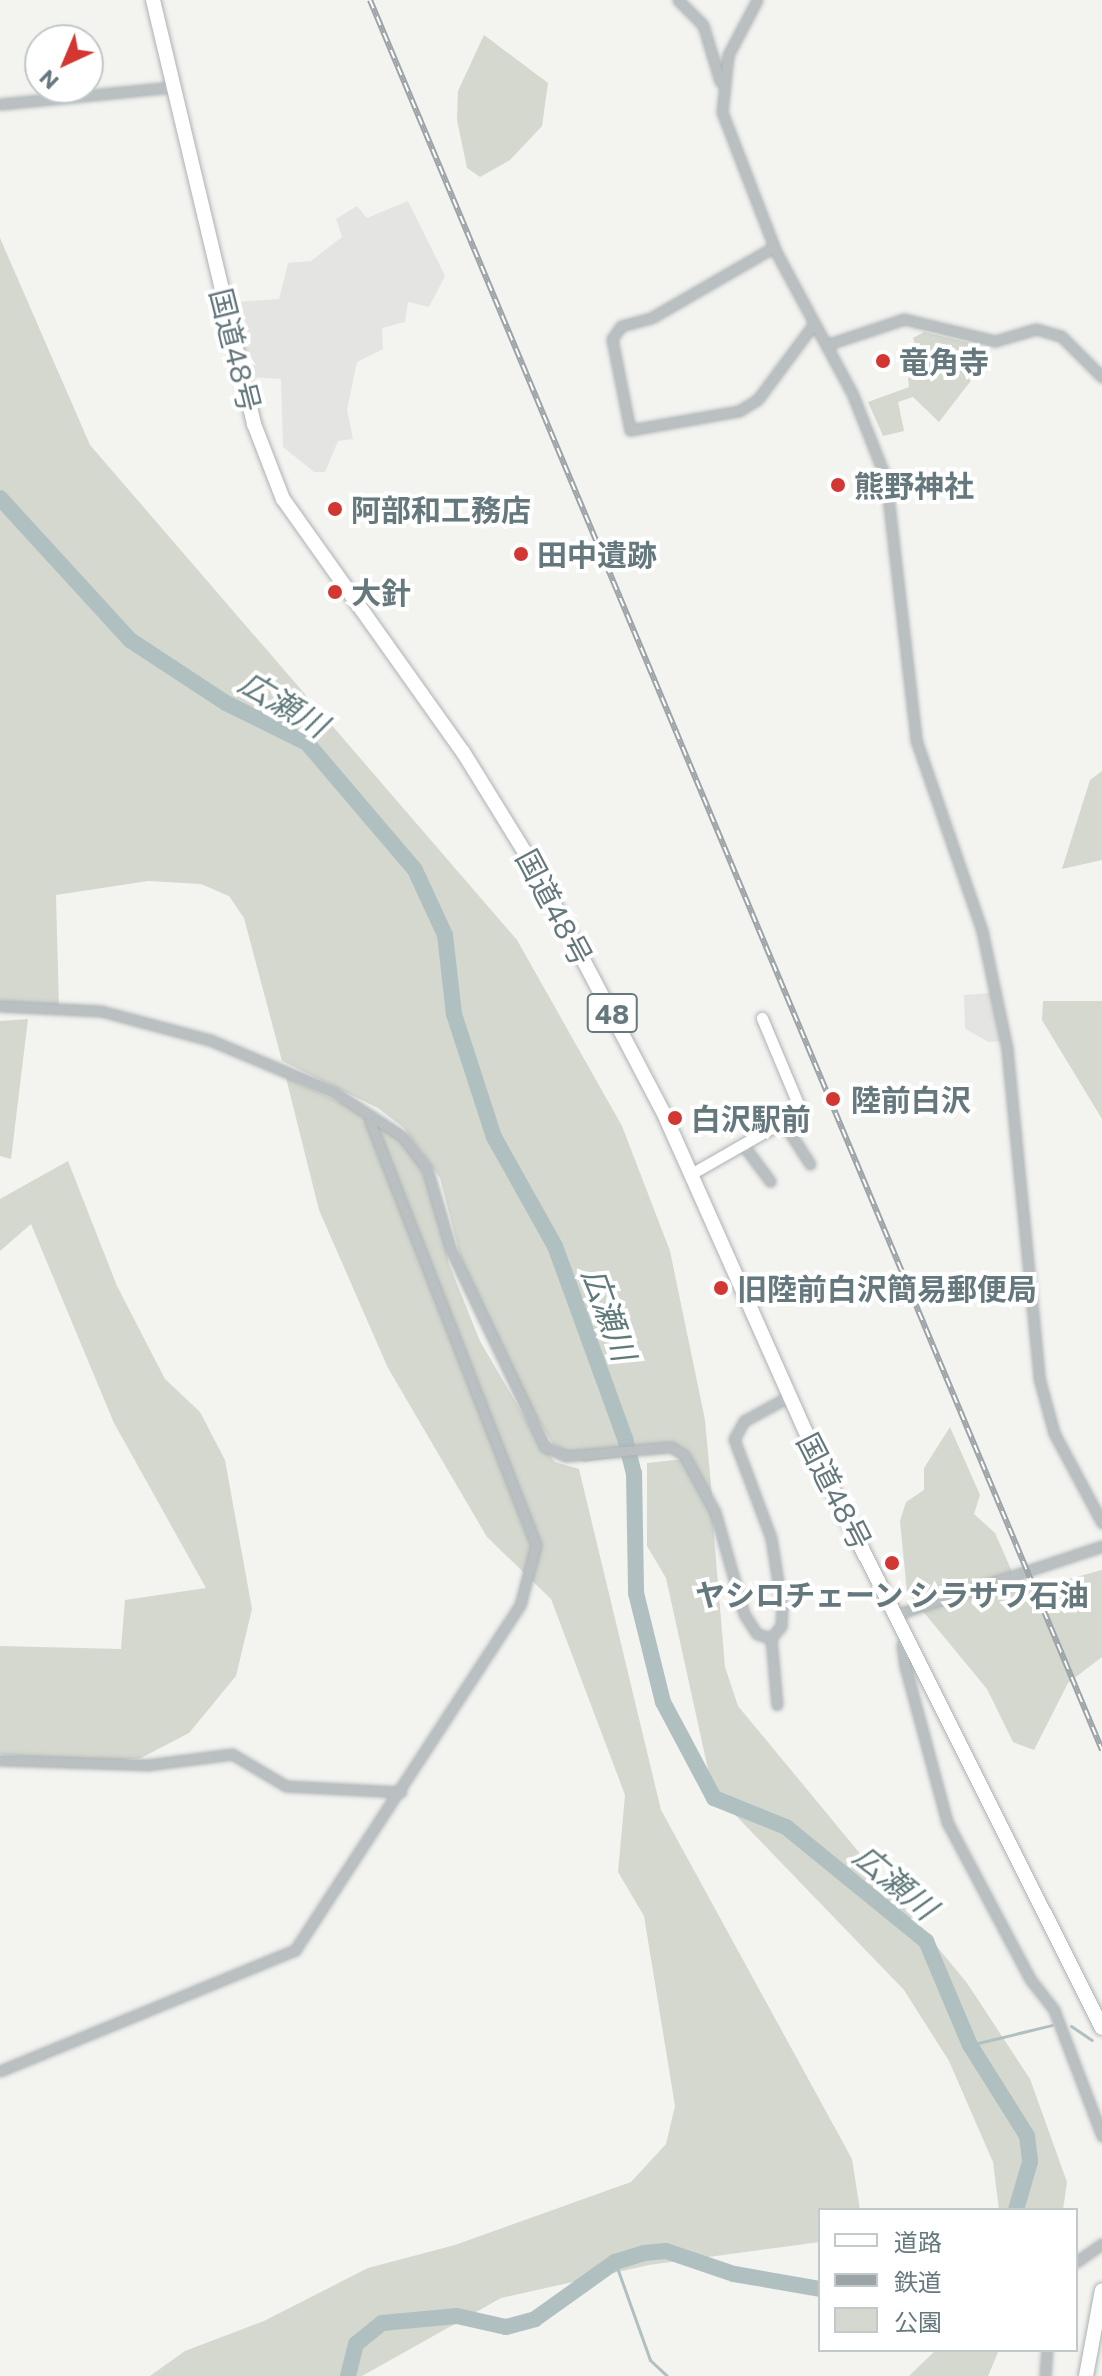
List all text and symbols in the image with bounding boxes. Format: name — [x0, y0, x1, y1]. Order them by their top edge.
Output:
north arrow — [24, 24, 104, 104]
text: N — [33, 65, 64, 96]
street label: 国道48号 — [203, 284, 269, 416]
place label: 竜角寺 — [899, 343, 989, 379]
marker: 竜角寺 — [874, 352, 892, 370]
place label: 熊野神社 — [854, 467, 974, 503]
marker: 熊野神社 — [829, 476, 847, 494]
place label: 阿部和工務店 — [351, 491, 531, 527]
marker: 阿部和工務店 — [326, 500, 344, 518]
place label: 田中遺跡 — [537, 536, 657, 572]
marker: 田中遺跡 — [512, 545, 530, 563]
place label: 大針 — [351, 574, 411, 610]
marker: 大針 — [326, 583, 344, 601]
water label: 広瀬川 — [233, 662, 335, 744]
street label: 国道48号 — [509, 843, 601, 971]
road number: 48 — [586, 989, 638, 1037]
place label: 陸前白沢 — [851, 1081, 971, 1117]
marker: 陸前白沢 — [822, 1088, 844, 1110]
place label: 白沢駅前 — [691, 1100, 811, 1136]
marker: 白沢駅前 — [666, 1109, 684, 1127]
water label: 広瀬川 — [576, 1262, 644, 1366]
place label: 旧陸前白沢簡易郵便局 — [737, 1270, 1037, 1306]
marker: 旧陸前白沢簡易郵便局 — [712, 1279, 730, 1297]
street label: 国道48号 — [790, 1427, 880, 1555]
marker: ヤシロチェーン シラサワ石油 — [883, 1554, 901, 1572]
place label: ヤシロチェーン シラサワ石油 — [694, 1576, 1090, 1612]
water label: 広瀬川 — [847, 1835, 945, 1927]
legend — [818, 2208, 1078, 2352]
text: 道路 — [894, 2227, 942, 2256]
text: 鉄道 — [894, 2267, 942, 2296]
text: 公園 — [894, 2307, 942, 2336]

